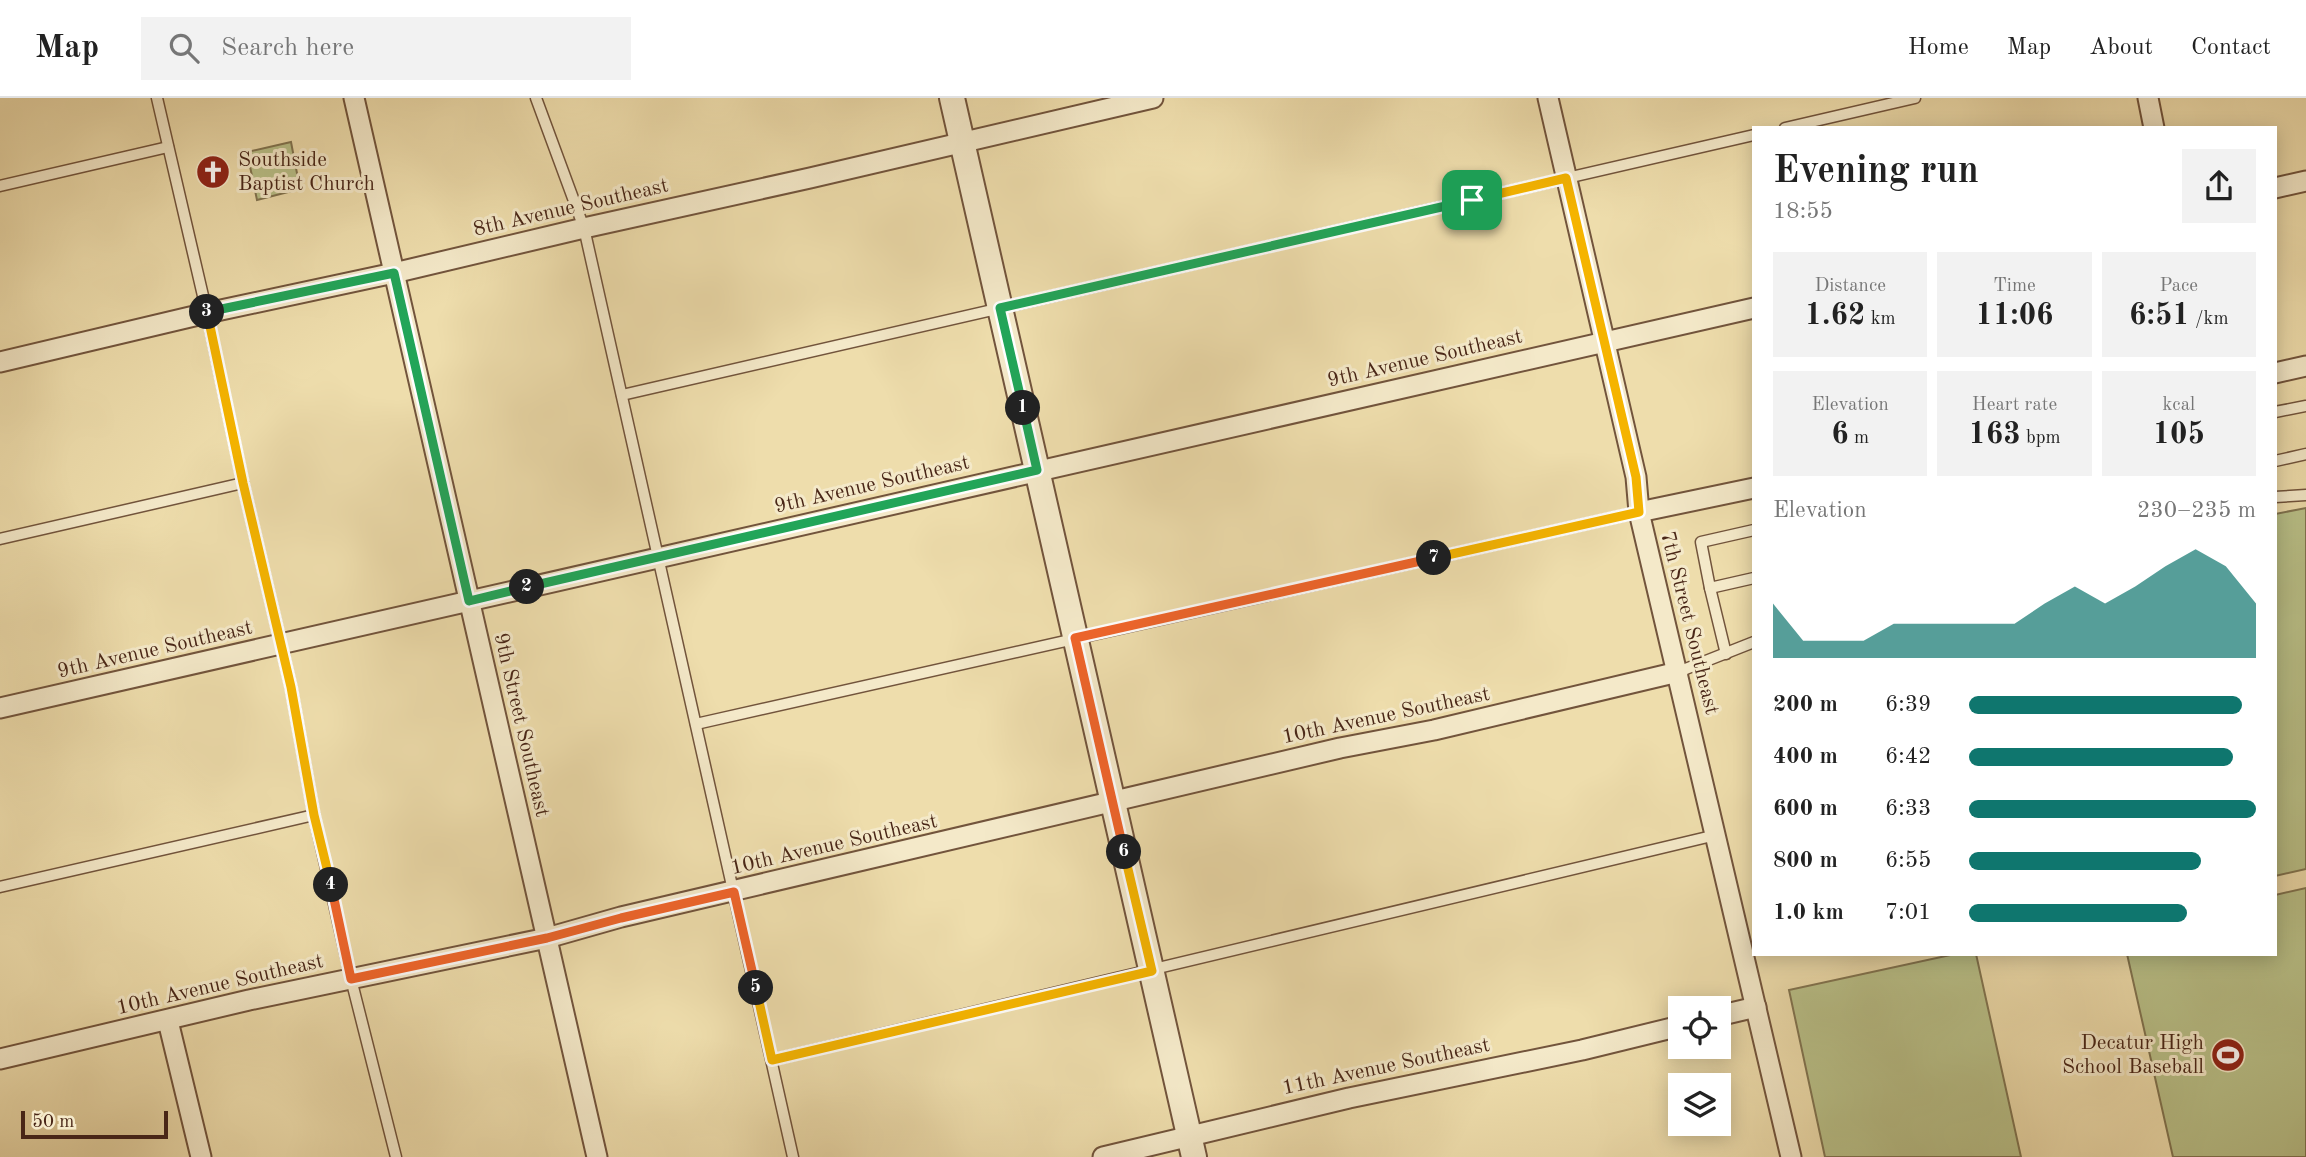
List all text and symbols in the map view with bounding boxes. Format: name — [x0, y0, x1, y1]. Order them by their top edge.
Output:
search box — [141, 17, 631, 80]
icon: search — [165, 29, 203, 67]
text: Map — [35, 32, 99, 65]
text: Search here — [221, 35, 354, 61]
text: Home — [1908, 36, 1969, 60]
text: Map — [2007, 36, 2051, 60]
text: About — [2089, 36, 2153, 60]
text: Contact — [2191, 36, 2271, 60]
button: share — [2182, 149, 2256, 223]
place label: Southside Baptist Church — [238, 150, 375, 195]
church icon: Southside Baptist Church — [194, 153, 232, 191]
text: Evening run — [1773, 153, 1979, 191]
pin — [1442, 170, 1502, 230]
street label: 8th Avenue Southeast — [472, 175, 670, 241]
icon: arrive — [1453, 181, 1491, 219]
text: 18:55 — [1773, 200, 1833, 223]
text: Distance — [1814, 277, 1886, 296]
text: Time — [1993, 277, 2036, 296]
text: Pace — [2160, 277, 2198, 296]
pin: 3 — [190, 294, 224, 330]
text: 1.62 — [1805, 301, 1865, 331]
text: 11:06 — [1975, 301, 2053, 331]
text: 6:51 — [2129, 301, 2190, 331]
text: 3 — [201, 302, 212, 321]
text: km — [1865, 310, 1896, 329]
text: /km — [2190, 310, 2229, 329]
street label: 9th Avenue Southeast — [1326, 326, 1524, 392]
pin: 1 — [1006, 390, 1040, 426]
text: Elevation — [1812, 396, 1889, 415]
text: Heart rate — [1972, 396, 2057, 415]
text: kcal — [2162, 396, 2195, 415]
text: 1 — [1017, 398, 1028, 417]
text: 6 — [1831, 420, 1849, 450]
text: 163 — [1968, 420, 2021, 450]
text: 105 — [2153, 420, 2205, 450]
text: m — [1849, 429, 1869, 448]
text: bpm — [2021, 429, 2061, 448]
street label: 9th Avenue Southeast — [773, 452, 971, 518]
text: Elevation — [1773, 499, 1867, 522]
text: 230–235 m — [2137, 499, 2256, 522]
street label: 7th Street Southeast — [1656, 529, 1722, 717]
pin: 7 — [1416, 540, 1452, 575]
text: 7 — [1428, 548, 1439, 567]
pin: 2 — [510, 570, 544, 604]
text: 2 — [521, 577, 532, 596]
street label: 9th Avenue Southeast — [56, 617, 254, 683]
street label: 9th Street Southeast — [490, 631, 552, 819]
street label: 10th Avenue Southeast — [1280, 684, 1492, 748]
text: 200 m — [1773, 693, 1838, 716]
text: 6:39 — [1885, 693, 1931, 716]
text: 400 m — [1773, 745, 1838, 768]
text: 6:42 — [1885, 745, 1931, 768]
text: 600 m — [1773, 797, 1838, 820]
text: 6:33 — [1885, 797, 1931, 820]
street label: 10th Avenue Southeast — [729, 811, 939, 879]
pin: 6 — [1106, 834, 1142, 870]
text: 6 — [1118, 842, 1129, 861]
text: 800 m — [1773, 849, 1838, 872]
text: 6:55 — [1885, 849, 1931, 872]
pin: 4 — [314, 868, 348, 902]
text: 4 — [325, 875, 336, 894]
text: 1.0 km — [1773, 901, 1844, 924]
text: 7:01 — [1885, 901, 1931, 924]
street label: 10th Avenue Southeast — [115, 951, 325, 1019]
pin: 5 — [738, 970, 774, 1006]
text: 5 — [750, 978, 761, 997]
map controls — [1668, 996, 1731, 1136]
button: locate — [1668, 996, 1731, 1059]
place label: Decatur High School Baseball — [2062, 1033, 2204, 1078]
street label: 11th Avenue Southeast — [1280, 1035, 1492, 1099]
sports icon: Decatur High School Baseball — [2209, 1036, 2247, 1074]
button: layers — [1668, 1073, 1731, 1136]
scale bar — [21, 1108, 168, 1140]
text: 50 m — [32, 1113, 74, 1132]

